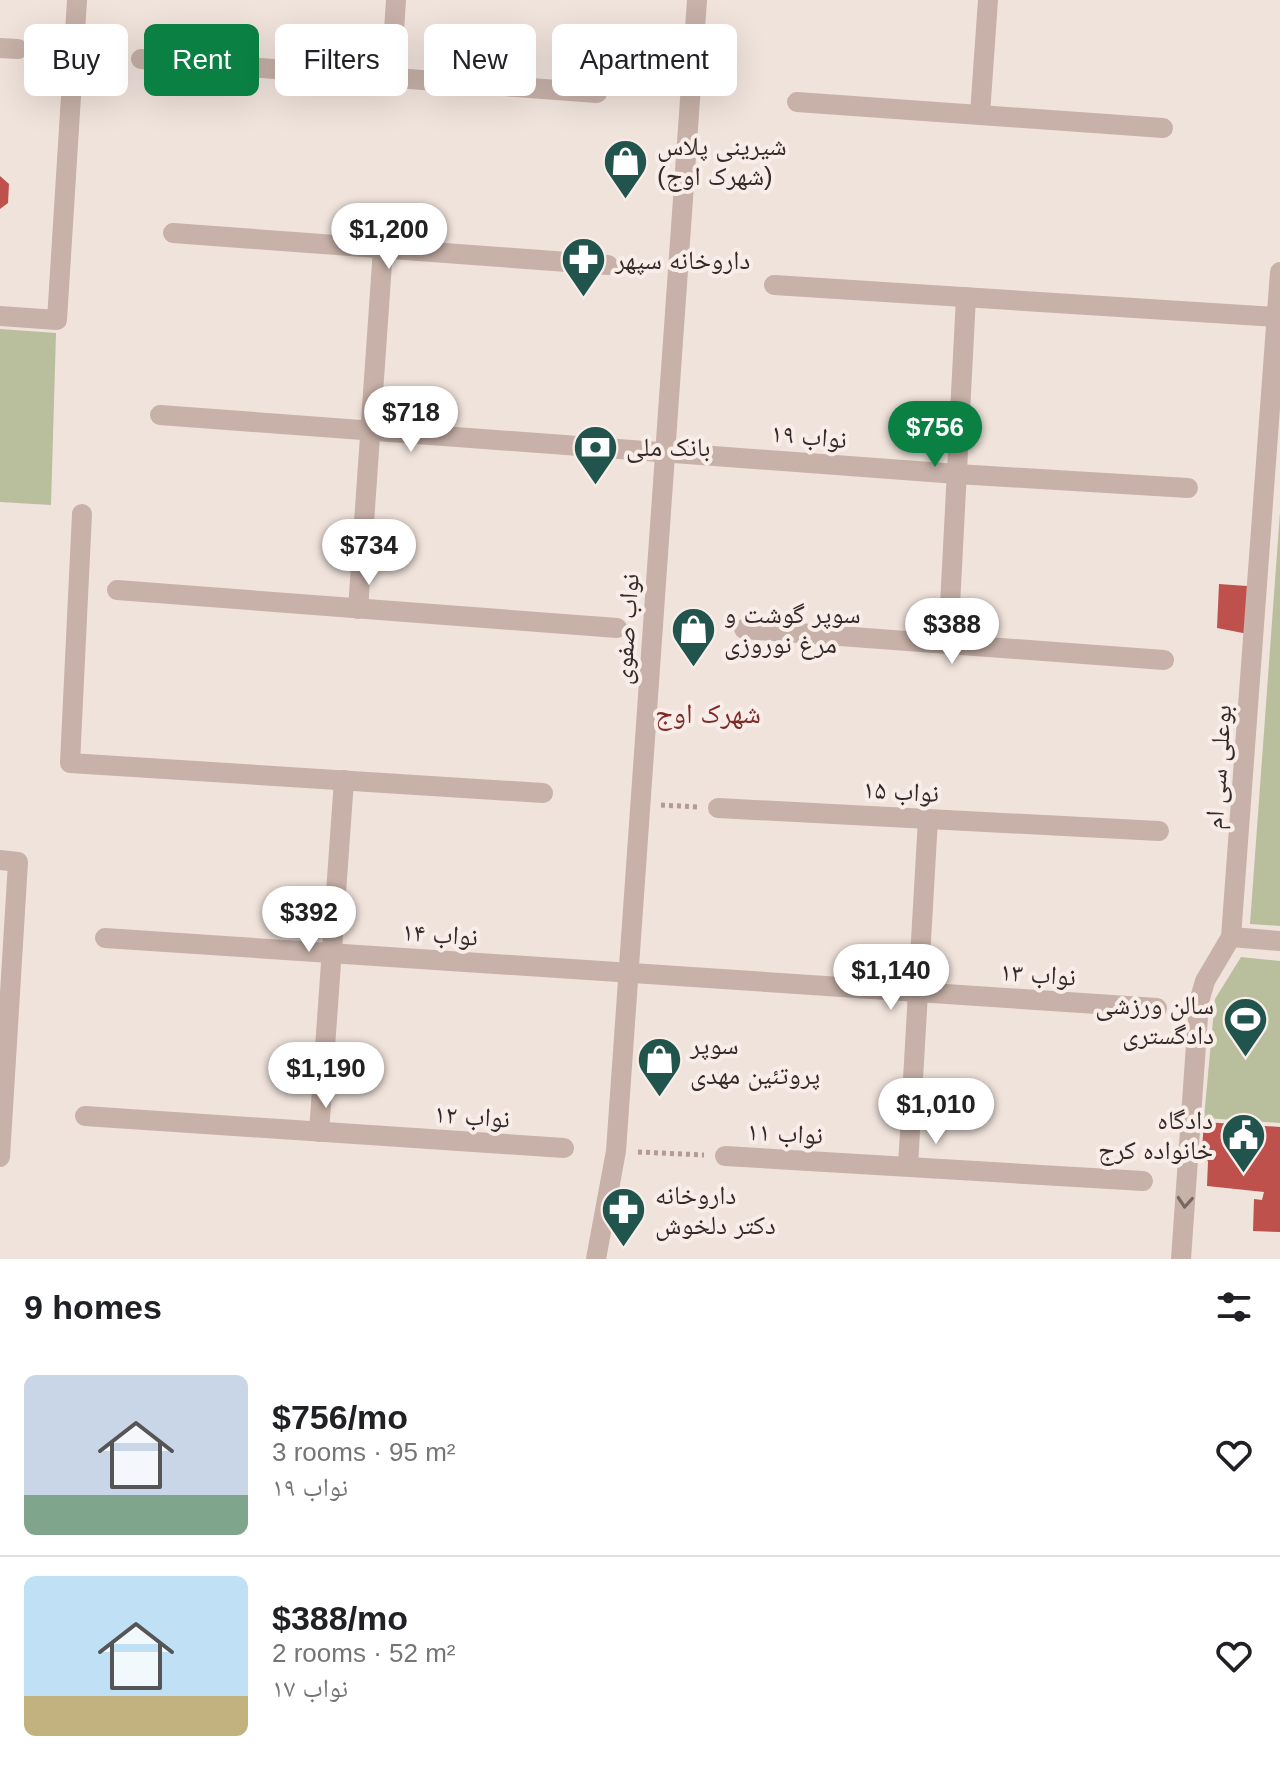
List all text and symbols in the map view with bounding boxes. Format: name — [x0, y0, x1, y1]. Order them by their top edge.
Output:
chip: Buy — [24, 24, 128, 96]
chip: Rent — [144, 24, 259, 96]
chip: Filters — [275, 24, 408, 96]
chip: New — [424, 24, 536, 96]
chip: Apartment — [552, 24, 737, 96]
place label: شیرینی پلاس (شهرک اوج) — [657, 131, 787, 192]
shop icon: شیرینی پلاس (شهرک اوج) — [602, 137, 650, 200]
pin: $1,200 — [324, 203, 454, 271]
text: $1,200 — [349, 214, 429, 244]
pharmacy icon: داروخانه سپهر — [560, 236, 608, 299]
place label: داروخانه سپهر — [614, 245, 750, 276]
pin: $718 — [364, 386, 458, 454]
text: $718 — [382, 397, 440, 427]
pin: $756 — [888, 401, 982, 469]
text: $756 — [906, 412, 964, 442]
street label: نواب ۱۹ — [770, 418, 848, 454]
bank icon: بانک ملی — [571, 423, 619, 486]
place label: بانک ملی — [626, 432, 710, 463]
pin: $734 — [322, 519, 416, 587]
text: $734 — [340, 530, 398, 560]
street label: نواب صفوی — [607, 572, 646, 686]
pin: $388 — [905, 598, 999, 666]
place label: سوپر گوشت و مرغ نوروزی — [724, 599, 861, 660]
shop icon: سوپر گوشت و مرغ نوروزی — [669, 605, 717, 668]
text: $388 — [923, 609, 981, 639]
district label: شهرک اوج — [655, 698, 761, 731]
street label: بوعلی سی ام — [1199, 704, 1240, 831]
street label: نواب ۱۵ — [862, 774, 940, 808]
pin: $392 — [262, 886, 356, 954]
text: $392 — [280, 897, 338, 927]
street label: نواب ۱۴ — [401, 916, 479, 952]
pin: $1,140 — [826, 944, 956, 1012]
text: $1,140 — [851, 955, 931, 985]
street label: نواب ۱۳ — [999, 956, 1077, 992]
place label: سالن ورزشی دادگستری — [1095, 990, 1214, 1051]
sports icon: سالن ورزشی دادگستری — [1221, 996, 1269, 1059]
place label: سوپر پروتئین مهدی — [689, 1030, 820, 1091]
shop icon: سوپر پروتئین مهدی — [635, 1036, 683, 1099]
pin: $1,190 — [261, 1042, 391, 1110]
text: $1,190 — [286, 1053, 366, 1083]
pin: $1,010 — [871, 1078, 1001, 1146]
text: $1,010 — [896, 1089, 976, 1119]
street label: نواب ۱۲ — [433, 1098, 511, 1134]
place label: دادگاه خانواده کرج — [1098, 1105, 1213, 1166]
public building icon: دادگاه خانواده کرج — [1220, 1111, 1268, 1174]
street label: نواب ۱۱ — [746, 1116, 824, 1150]
place label: داروخانه دکتر دلخوش — [655, 1180, 776, 1241]
pharmacy icon: داروخانه دکتر دلخوش — [600, 1186, 648, 1249]
one-way arrow — [1177, 1196, 1194, 1209]
icon: filters — [1212, 1285, 1256, 1329]
text: 9 homes — [24, 1288, 162, 1326]
text: $756/mo — [272, 1398, 408, 1436]
icon: home — [88, 1407, 184, 1503]
icon: heart — [1212, 1433, 1256, 1477]
text: 3 rooms · 95 m² — [272, 1437, 456, 1467]
text: نواب ۱۹ — [272, 1472, 348, 1502]
text: $388/mo — [272, 1599, 408, 1637]
icon: home — [88, 1608, 184, 1704]
icon: heart — [1212, 1634, 1256, 1678]
text: 2 rooms · 52 m² — [272, 1638, 456, 1668]
text: نواب ۱۷ — [272, 1673, 348, 1703]

